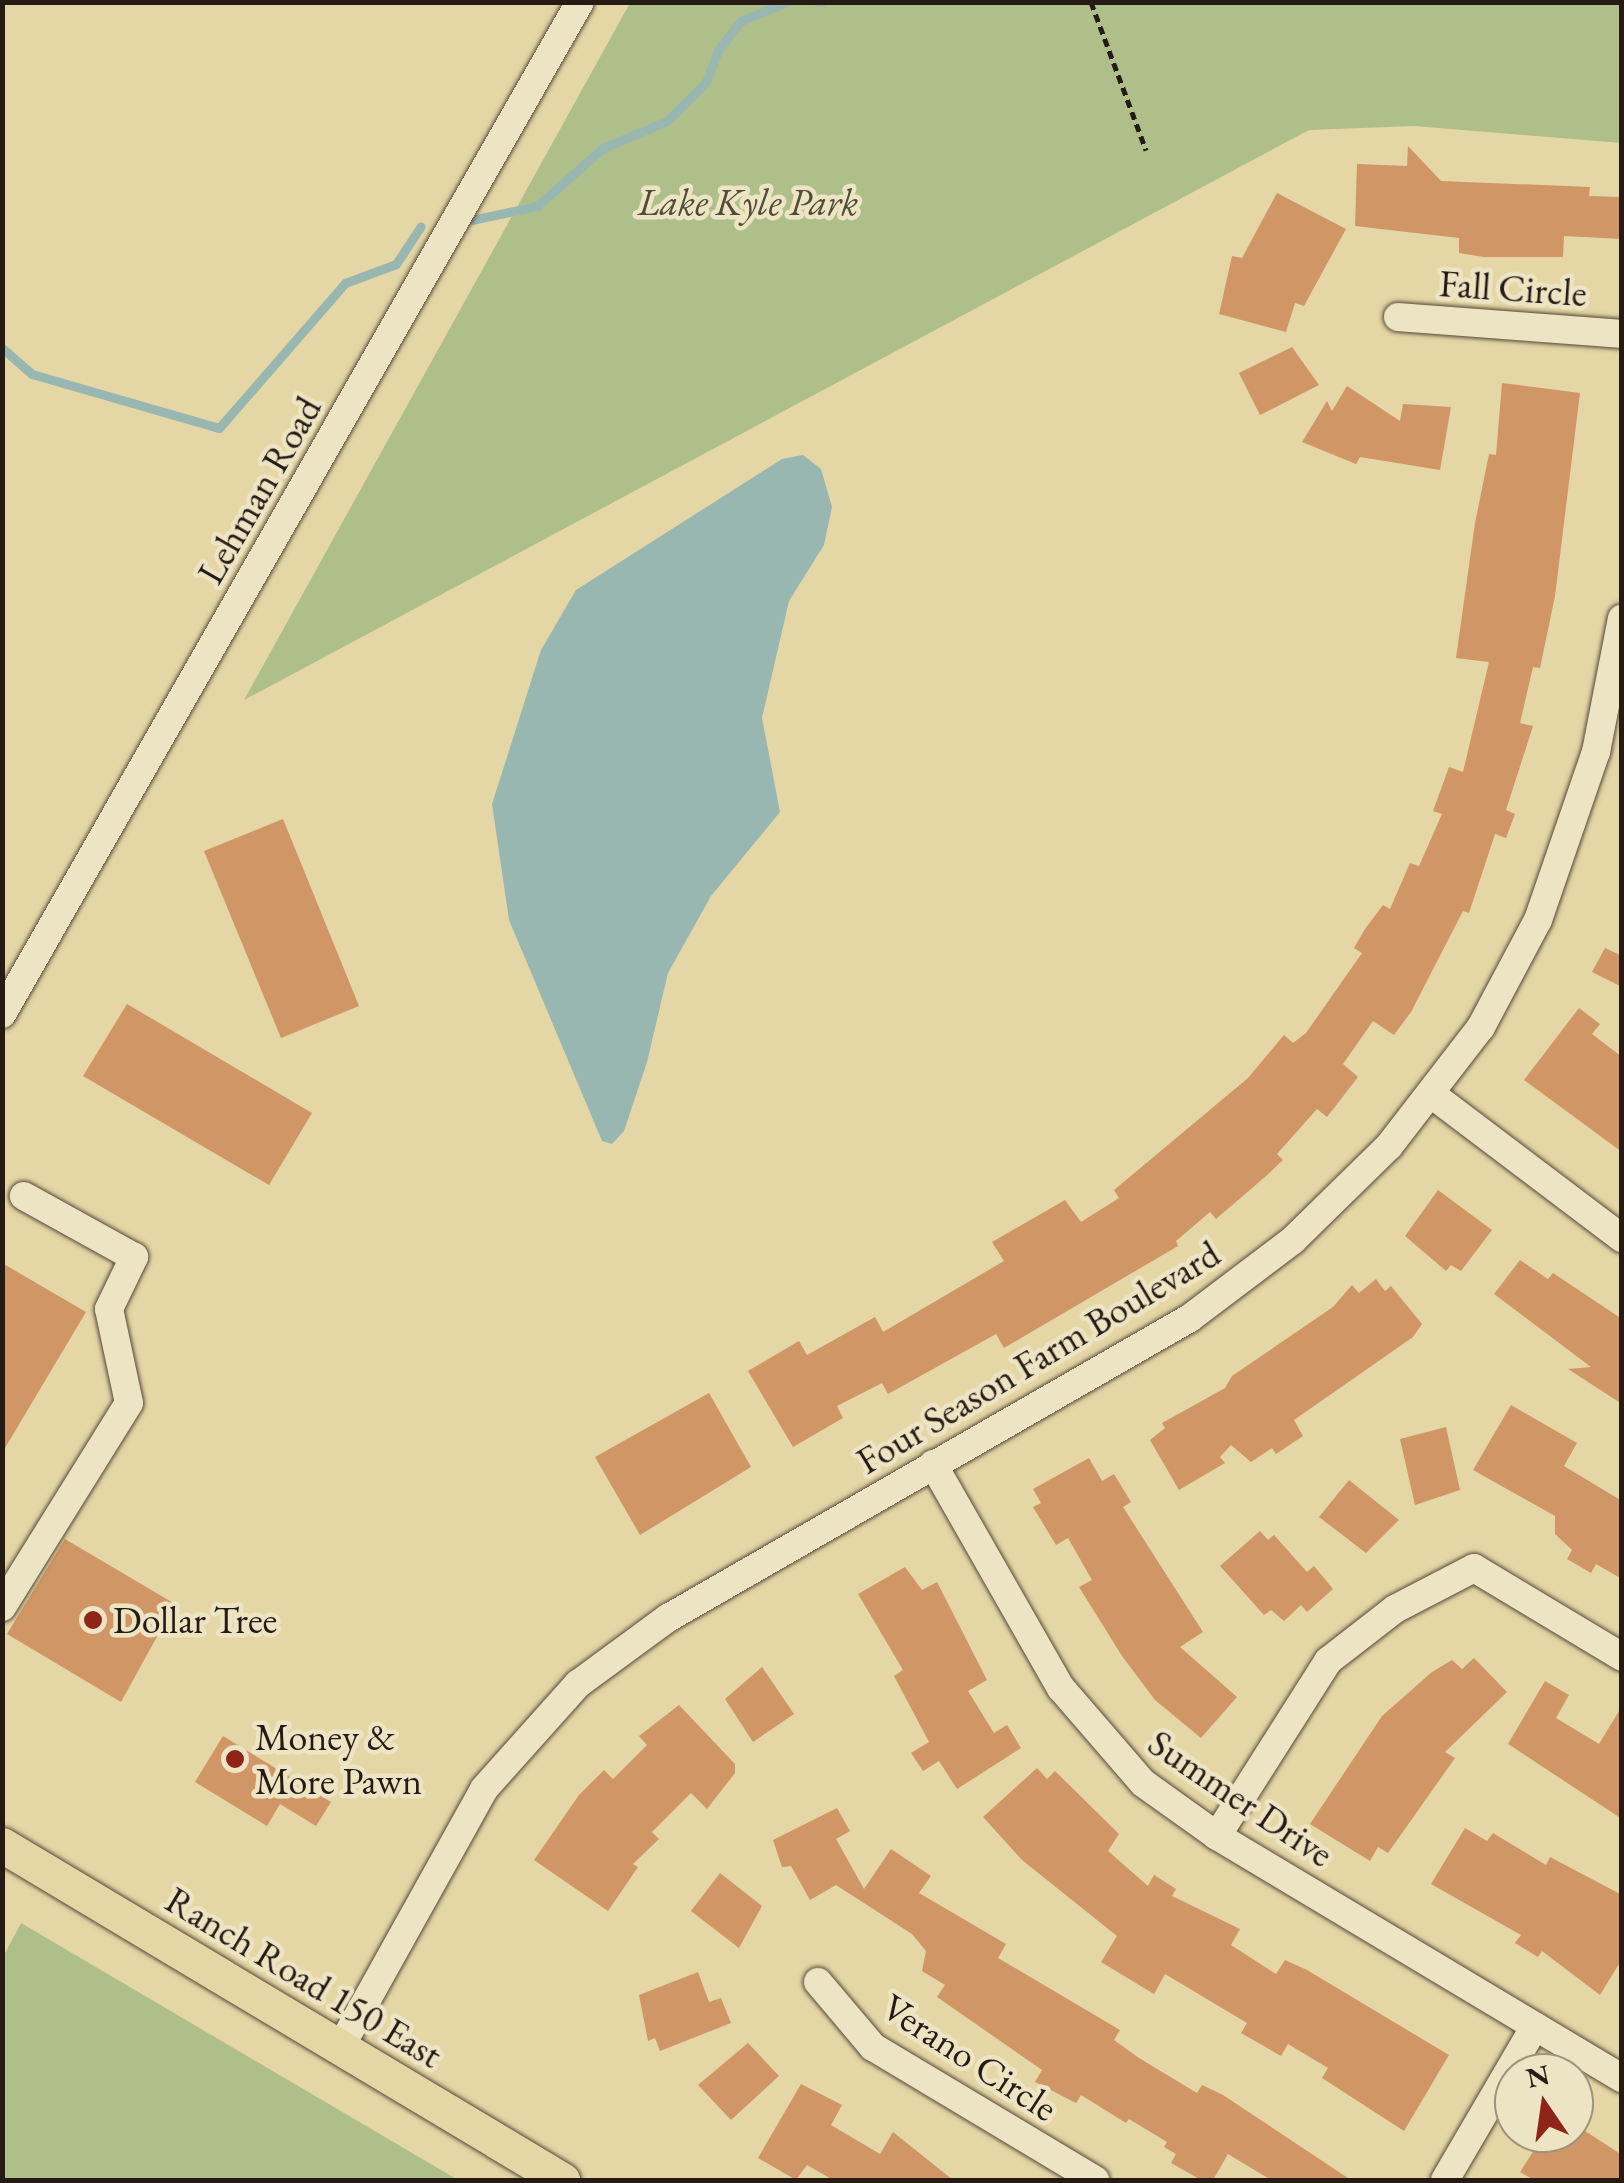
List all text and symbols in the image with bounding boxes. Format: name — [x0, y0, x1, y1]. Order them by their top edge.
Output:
park label: Lake Kyle Park — [638, 179, 858, 225]
street label: Fall Circle — [1438, 260, 1588, 316]
street label: Lehman Road — [187, 388, 331, 592]
street label: Four Season Farm Boulevard — [848, 1230, 1228, 1484]
place label: Dollar Tree — [113, 1597, 277, 1643]
marker: Dollar Tree — [82, 1609, 104, 1631]
place label: Money & More Pawn — [255, 1714, 422, 1804]
street label: Summer Drive — [1140, 1720, 1342, 1876]
marker: Money & More Pawn — [224, 1748, 246, 1770]
street label: Ranch Road 150 East — [158, 1877, 450, 2077]
street label: Verano Circle — [874, 1984, 1066, 2130]
north arrow — [1494, 2053, 1594, 2153]
text: N — [1523, 2056, 1553, 2096]

